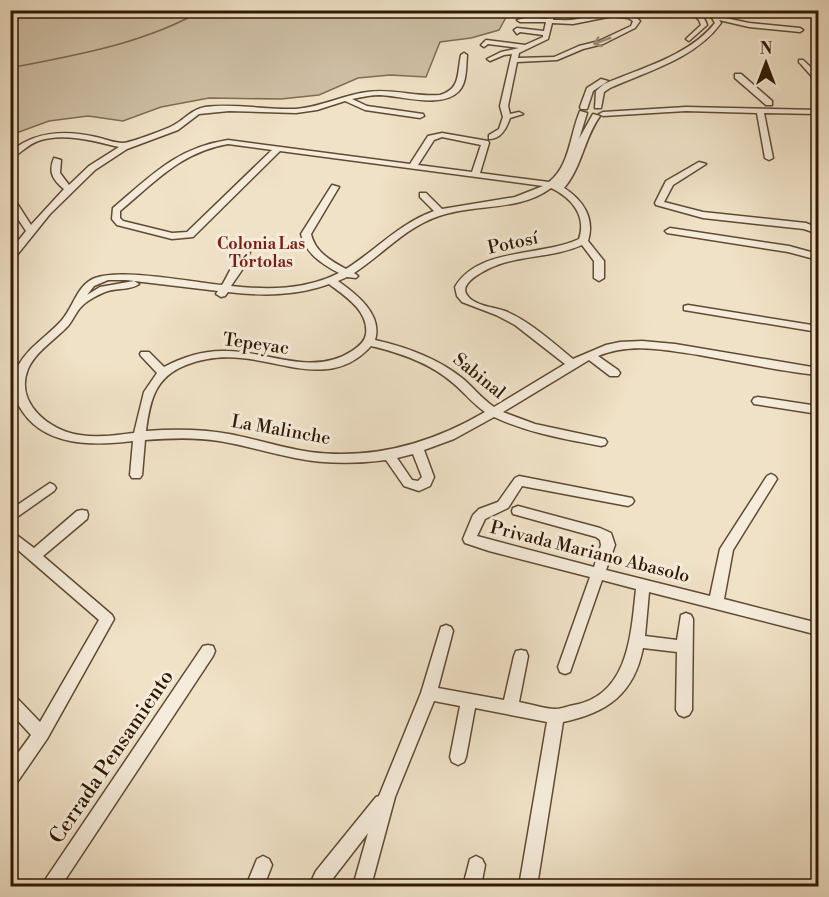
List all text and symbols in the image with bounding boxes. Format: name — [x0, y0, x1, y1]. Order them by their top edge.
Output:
north arrow — [736, 33, 796, 93]
one-way arrow — [593, 37, 611, 48]
text: N — [760, 39, 773, 59]
street label: Potosí — [486, 226, 541, 260]
district label: Colonia Las Tórtolas — [217, 234, 305, 272]
street label: Tepeyac — [222, 328, 290, 360]
street label: Sabinal — [448, 348, 510, 404]
street label: La Malinche — [230, 410, 332, 450]
street label: Privada Mariano Abasolo — [488, 516, 692, 588]
street label: Cerrada Pensamiento — [44, 665, 180, 849]

